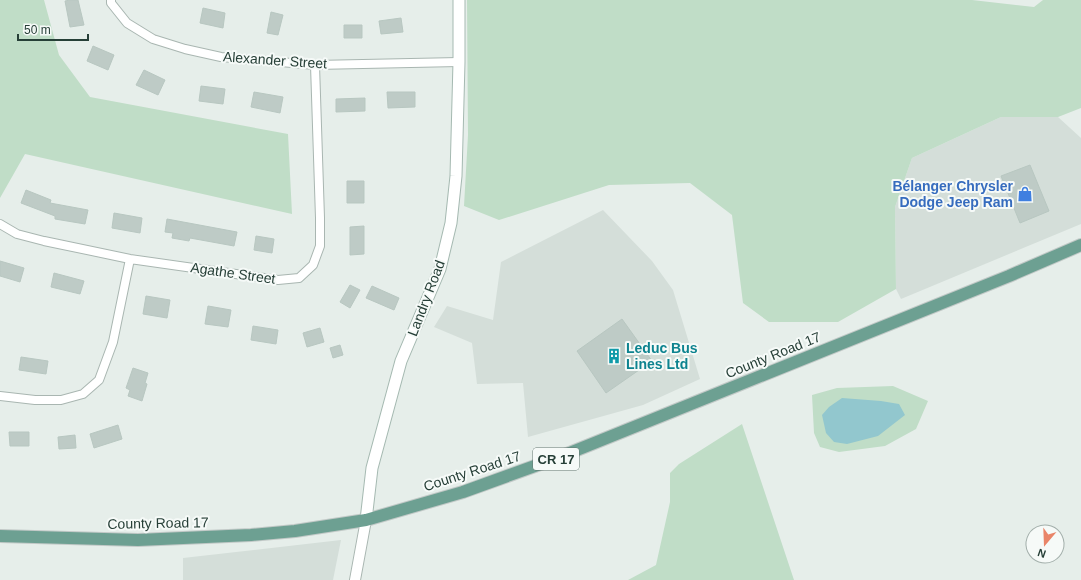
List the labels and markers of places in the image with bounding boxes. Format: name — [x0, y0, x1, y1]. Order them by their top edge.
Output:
place label: Bélanger Chrysler Dodge Jeep Ram — [892, 178, 1014, 210]
shop icon: Bélanger Chrysler Dodge Jeep Ram — [1016, 185, 1034, 203]
place label: Leduc Bus Lines Ltd — [626, 340, 698, 372]
building icon: Leduc Bus Lines Ltd — [605, 347, 623, 365]

